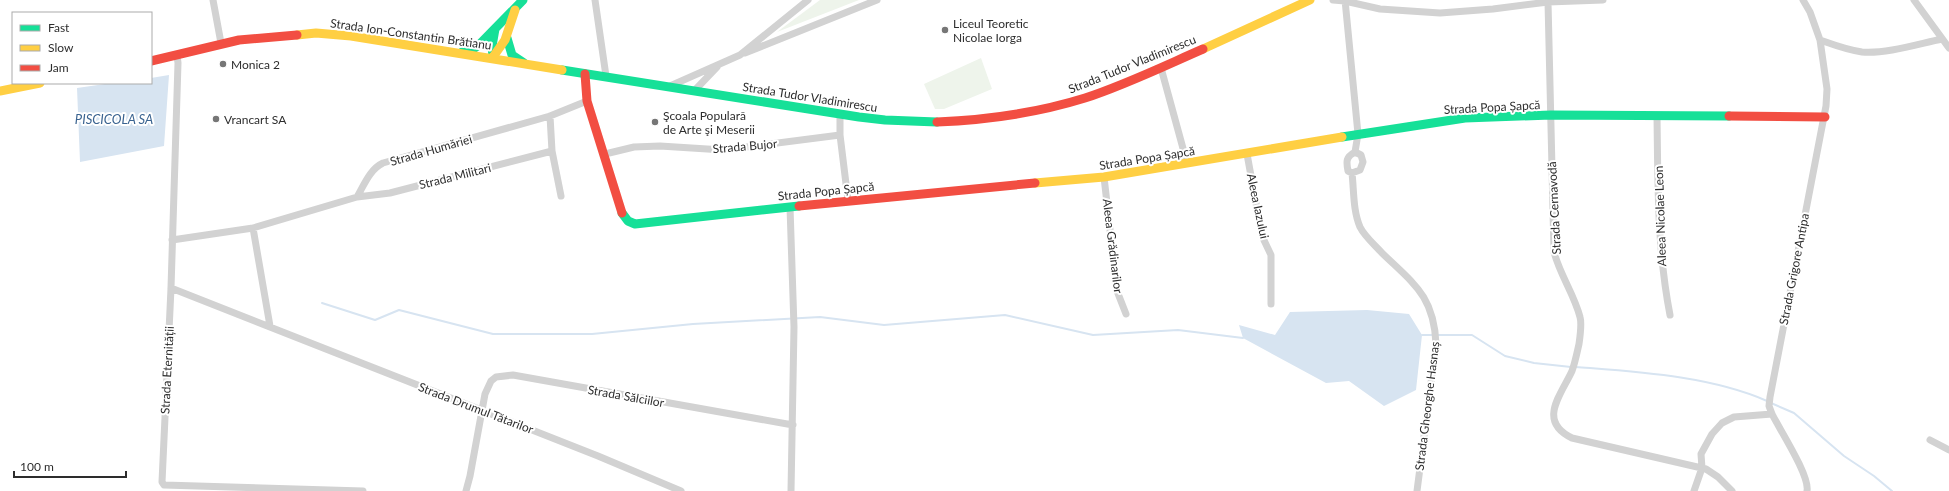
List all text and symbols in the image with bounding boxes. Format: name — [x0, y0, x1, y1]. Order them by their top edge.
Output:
legend — [12, 12, 152, 84]
street label: Strada Ion-Constantin Brătianu — [329, 15, 493, 53]
place label: Liceul Teoretic Nicolae Iorga — [953, 16, 1029, 45]
text: Fast — [48, 20, 70, 35]
marker: Liceul Teoretic Nicolae Iorga — [940, 25, 950, 35]
street label: Strada Tudor Vladimirescu — [1066, 32, 1198, 96]
text: Slow — [48, 40, 74, 55]
place label: Monica 2 — [231, 57, 280, 72]
marker: Monica 2 — [218, 59, 228, 69]
text: Jam — [48, 60, 69, 75]
street label: Strada Tudor Vladimirescu — [742, 79, 878, 115]
street label: Strada Popa Șapcă — [1443, 97, 1541, 117]
place label: Şcoala Populară de Arte şi Meserii — [663, 108, 755, 137]
water label: PISCICOLA SA — [75, 111, 153, 127]
place label: Vrancart SA — [224, 112, 287, 127]
marker: Vrancart SA — [211, 114, 221, 124]
marker: Şcoala Populară de Arte şi Meserii — [650, 117, 660, 127]
street label: Strada Humăriei — [388, 131, 474, 169]
street label: Strada Bujor — [712, 136, 779, 156]
street label: Strada Popa Șapcă — [1098, 143, 1196, 173]
street label: Strada Militari — [417, 160, 493, 192]
street label: Strada Cernavodă — [1544, 161, 1564, 255]
street label: Aleea Nicolae Leon — [1651, 165, 1669, 267]
street label: Aleea Iazului — [1244, 172, 1272, 240]
street label: Strada Popa Șapcă — [777, 178, 875, 204]
street label: Aleea Grădinarilor — [1100, 198, 1126, 295]
street label: Strada Grigore Antipa — [1776, 212, 1812, 326]
street label: Strada Eternității — [157, 326, 177, 414]
street label: Strada Gheorghe Hasnaș — [1412, 341, 1442, 471]
street label: Strada Drumul Tătarilor — [416, 379, 536, 437]
street label: Strada Sălciilor — [587, 382, 666, 410]
scale bar — [14, 453, 126, 479]
text: 100 m — [20, 459, 54, 474]

